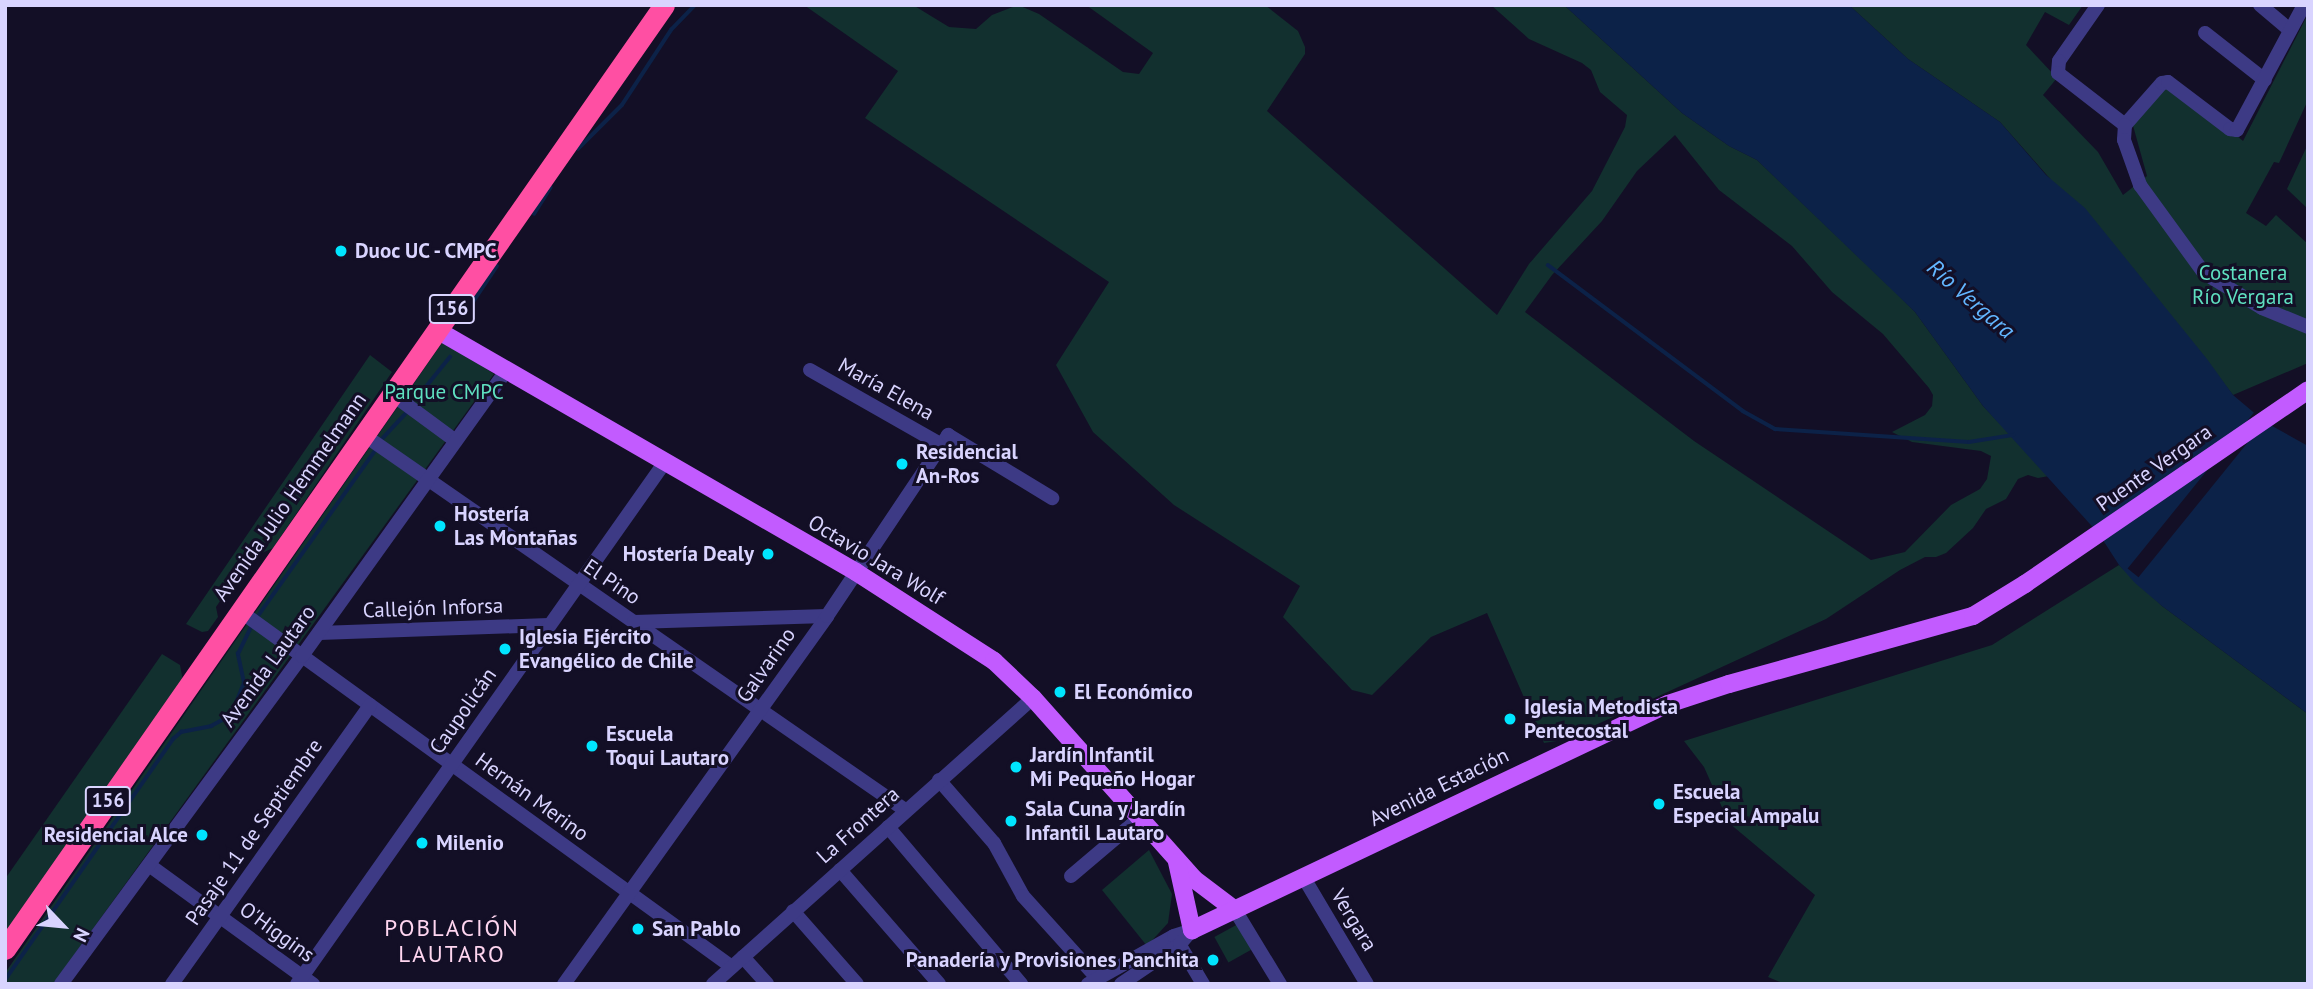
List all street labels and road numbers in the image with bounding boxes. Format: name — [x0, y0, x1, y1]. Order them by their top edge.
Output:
road number: 156 — [428, 294, 476, 324]
street label: María Elena — [834, 352, 938, 426]
street label: Avenida Julio Hemmelmann — [208, 388, 372, 606]
street label: Puente Vergara — [2091, 419, 2217, 517]
street label: Octavio Jara Wolf — [803, 509, 949, 611]
street label: El Pino — [579, 554, 645, 610]
street label: Callejón Inforsa — [362, 593, 504, 623]
street label: Avenida Lautaro — [215, 600, 321, 732]
street label: Galvarino — [731, 623, 801, 707]
street label: Caupolicán — [424, 663, 502, 759]
street label: Pasaje 11 de Septiembre — [180, 734, 328, 930]
street label: Avenida Estación — [1365, 742, 1513, 832]
street label: Hernán Merino — [471, 748, 593, 846]
street label: La Frontera — [812, 781, 904, 869]
road number: 156 — [84, 786, 132, 816]
street label: Vergara — [1326, 884, 1382, 956]
street label: O'Higgins — [235, 896, 319, 968]

